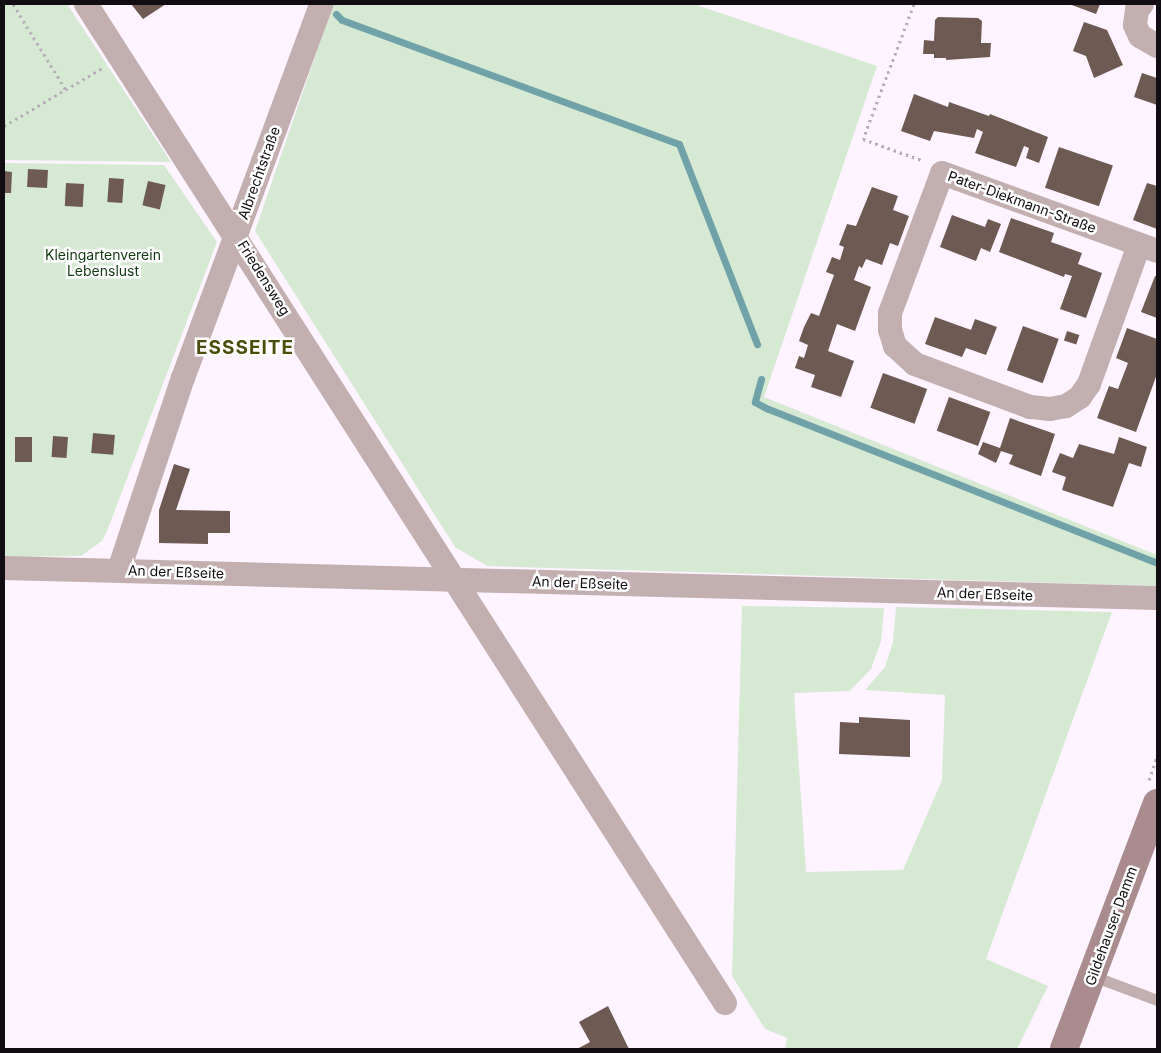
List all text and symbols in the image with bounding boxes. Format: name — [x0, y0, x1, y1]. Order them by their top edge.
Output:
street label: Albrechtstraße — [234, 124, 284, 222]
street label: Pater-Diekmann-Straße — [946, 167, 1098, 237]
street label: Friedensweg — [234, 237, 294, 319]
park label: Kleingartenverein Lebenslust — [45, 247, 161, 280]
district label: ESSSEITE — [195, 337, 295, 359]
street label: An der Eßseite — [128, 562, 224, 582]
street label: An der Eßseite — [532, 573, 628, 593]
street label: An der Eßseite — [937, 584, 1033, 604]
street label: Gildehauser Damm — [1082, 864, 1140, 988]

